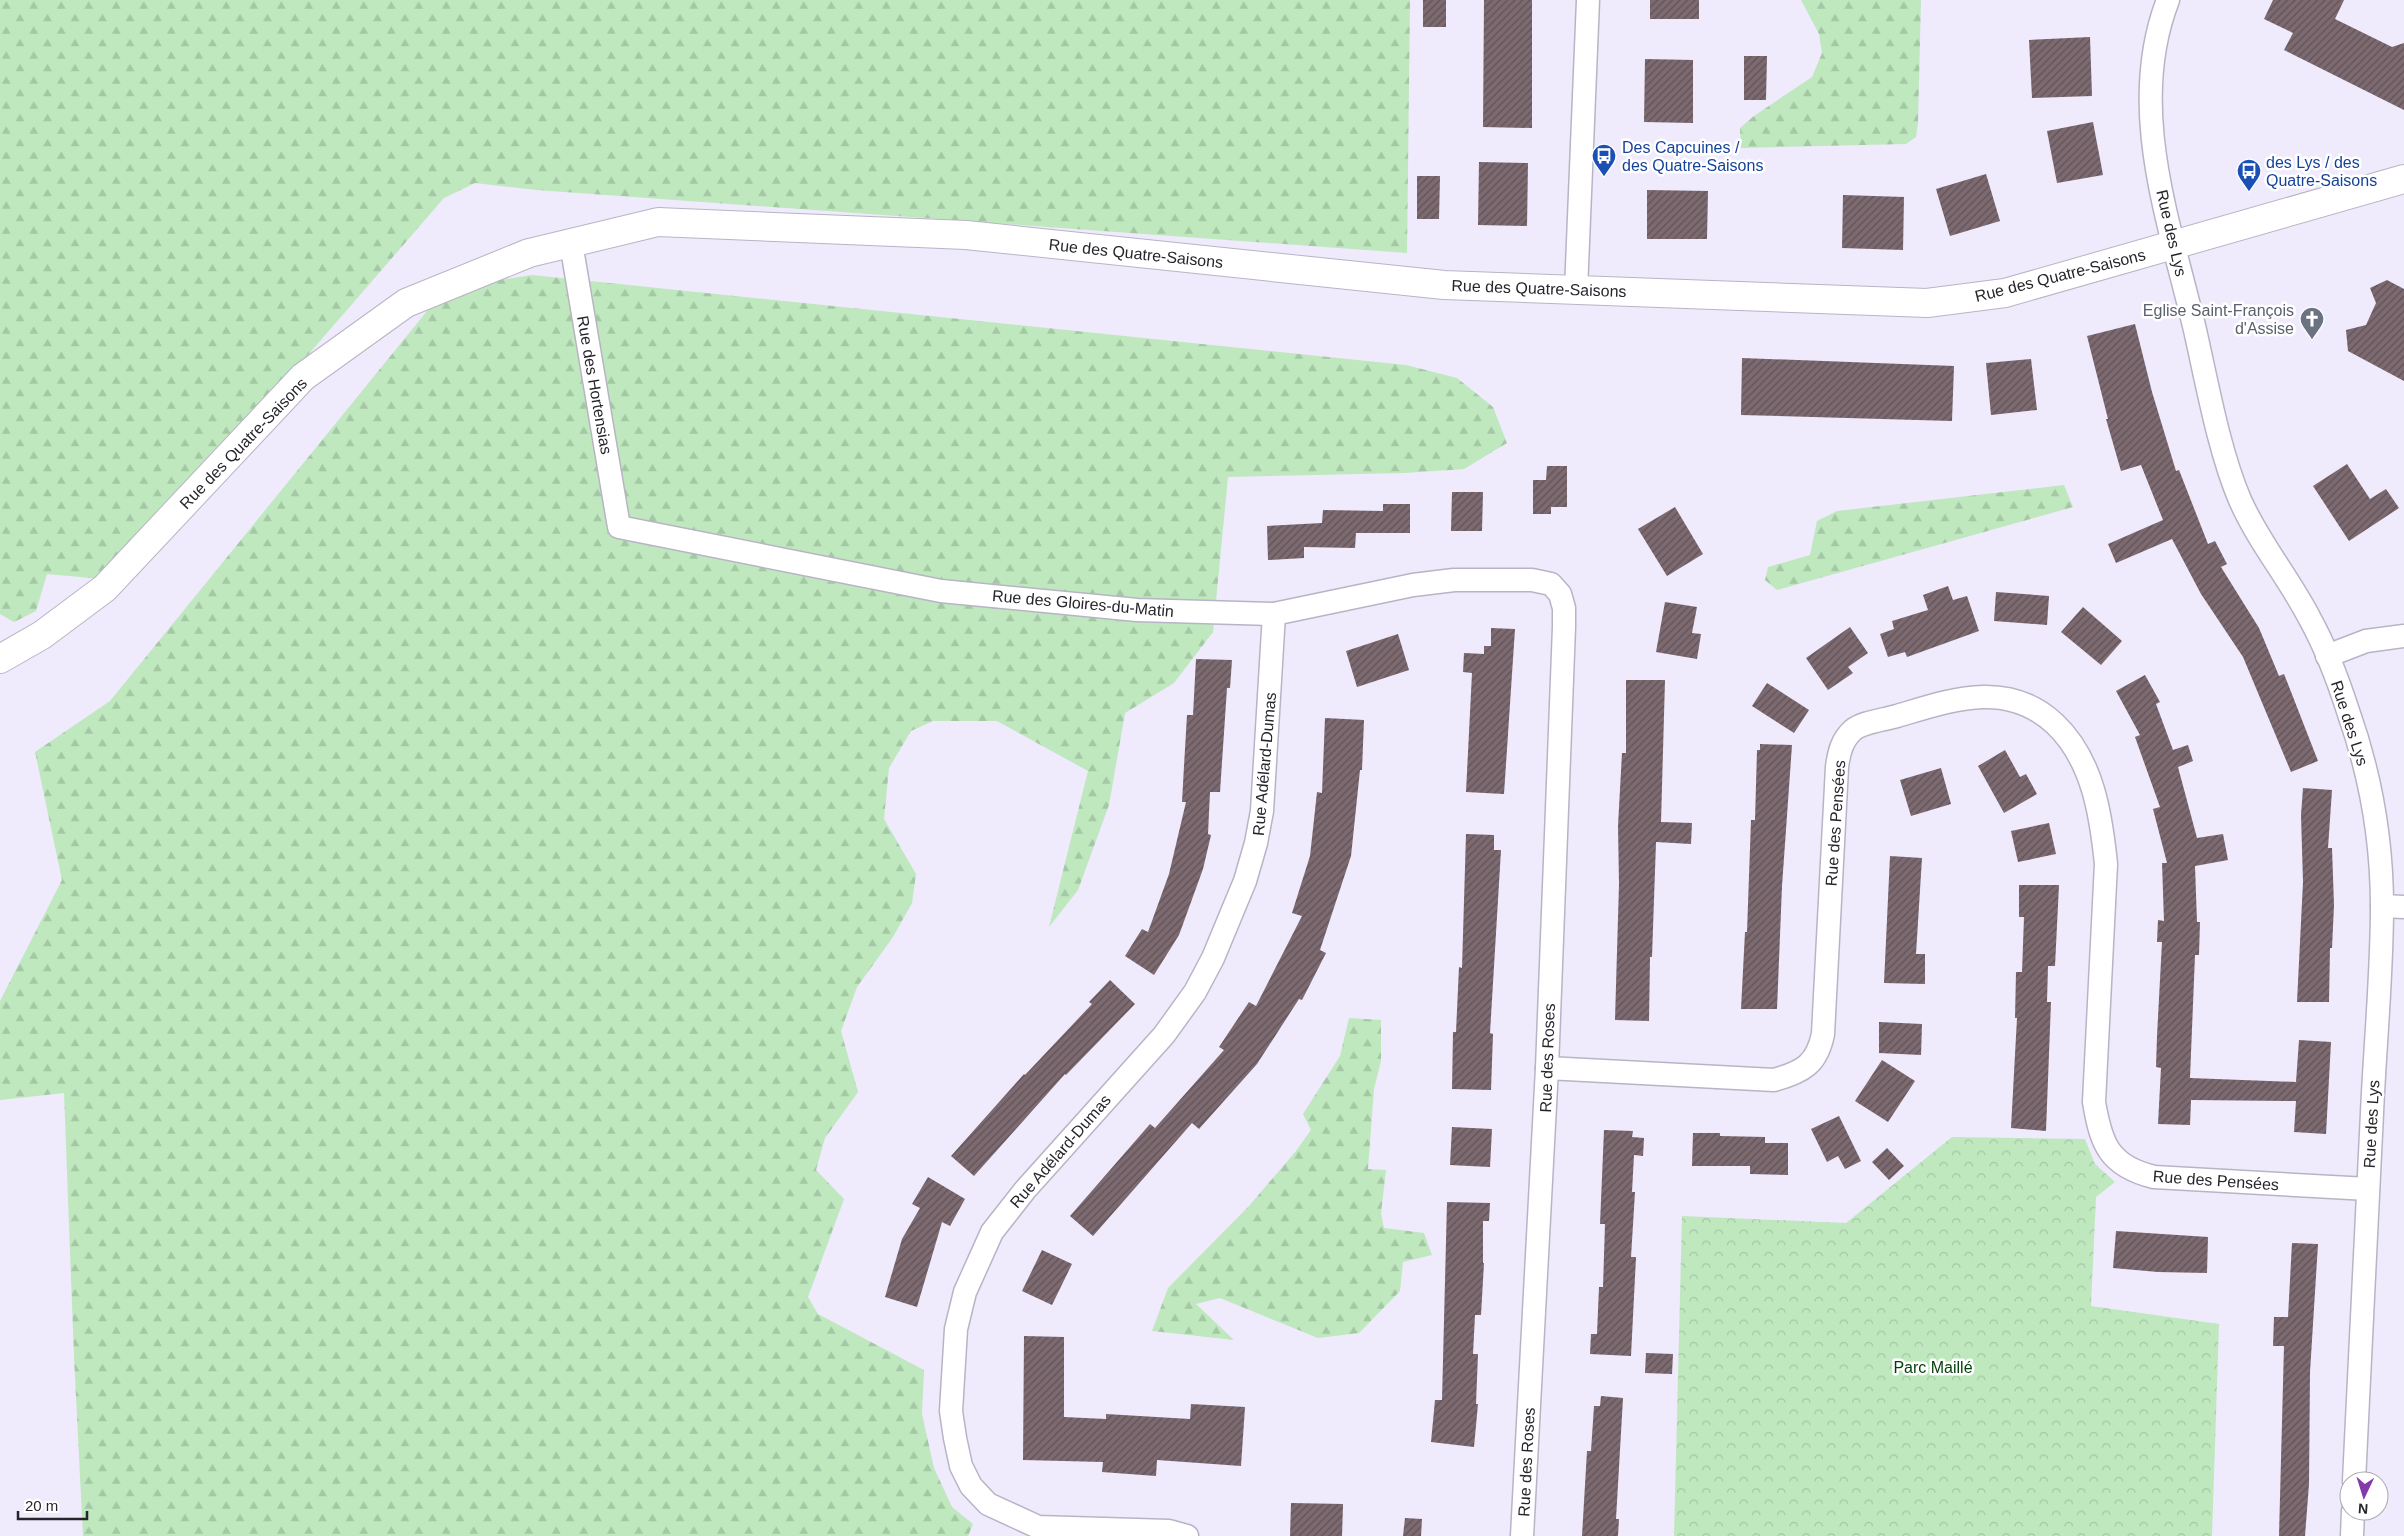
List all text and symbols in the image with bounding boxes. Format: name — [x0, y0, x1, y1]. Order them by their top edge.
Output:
place label: Des Capcuines / des Quatre-Saisons — [1622, 139, 1763, 174]
bus stop icon: Des Capcuines / des Quatre-Saisons — [1591, 143, 1617, 177]
place label: des Lys / des Quatre-Saisons — [2266, 154, 2377, 189]
bus stop icon: des Lys / des Quatre-Saisons — [2236, 158, 2262, 192]
street label: Rue des Lys — [2153, 188, 2190, 278]
street label: Rue des Quatre-Saisons — [1048, 236, 1224, 271]
street label: Rue des Quatre-Saisons — [1973, 246, 2147, 305]
street label: Rue des Quatre-Saisons — [1451, 277, 1627, 300]
place label: Eglise Saint-François d'Assise — [2143, 302, 2294, 337]
church icon: Eglise Saint-François d'Assise — [2299, 306, 2325, 340]
street label: Rue des Hortensias — [574, 314, 615, 456]
street label: Rue des Quatre-Saisons — [176, 374, 310, 512]
street label: Rue des Gloires-du-Matin — [991, 587, 1174, 620]
street label: Rue des Lys — [2328, 679, 2371, 768]
street label: Rue Adélard-Dumas — [1250, 692, 1279, 837]
street label: Rue des Pensées — [1823, 759, 1848, 887]
street label: Rue des Roses — [1537, 1003, 1558, 1113]
street label: Rue des Lys — [2361, 1079, 2382, 1169]
street label: Rue Adélard-Dumas — [1007, 1091, 1114, 1211]
street label: Rue des Pensées — [2152, 1168, 2280, 1193]
park label: Parc Maillé — [1893, 1359, 1973, 1376]
street label: Rue des Roses — [1515, 1407, 1538, 1517]
north arrow — [2339, 1471, 2389, 1521]
scale bar — [18, 1488, 86, 1520]
text: 20 m — [25, 1497, 58, 1514]
text: N — [2357, 1501, 2369, 1517]

